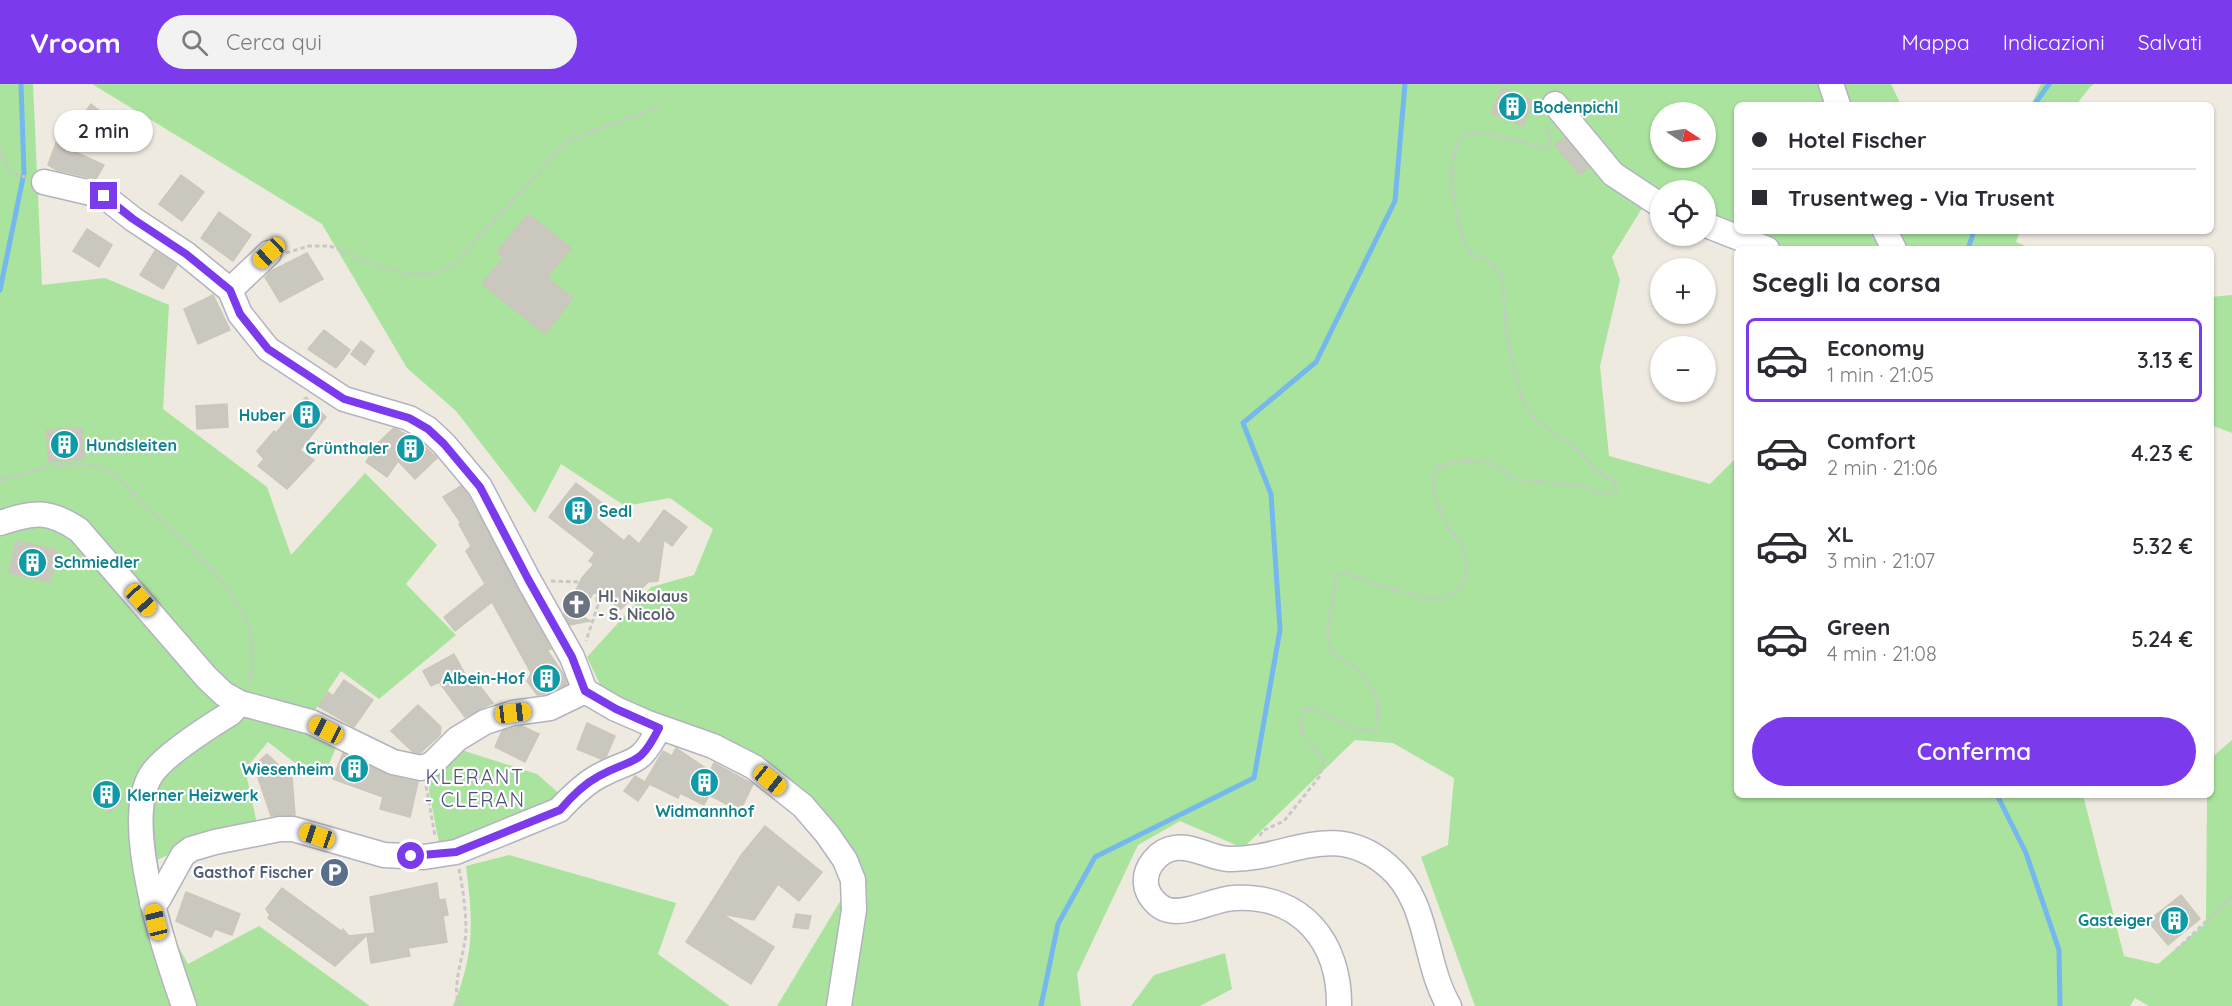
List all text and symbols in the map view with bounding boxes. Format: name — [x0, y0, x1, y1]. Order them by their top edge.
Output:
search box — [157, 15, 577, 69]
text: Vroom — [30, 25, 121, 60]
icon: search — [178, 26, 211, 59]
text: Cerca qui — [226, 28, 322, 56]
text: Mappa — [1901, 29, 1970, 55]
text: Indicazioni — [2003, 29, 2105, 55]
text: Salvati — [2138, 29, 2202, 55]
building icon: Bodenpichl — [1496, 91, 1528, 123]
place label: Bodenpichl — [1533, 97, 1618, 117]
north arrow — [1650, 102, 1716, 168]
map controls — [1650, 102, 1716, 402]
callout: 2 min — [54, 109, 154, 151]
text: 2 min — [78, 118, 129, 143]
text: Hotel Fischer — [1788, 126, 1927, 154]
button: locate — [1650, 180, 1716, 246]
route end — [90, 182, 117, 209]
text: Trusentweg - Via Trusent — [1788, 184, 2055, 212]
car — [250, 234, 288, 272]
button: + — [1650, 258, 1716, 324]
text: Scegli la corsa — [1752, 265, 1941, 299]
icon: car — [1755, 333, 1809, 387]
text: Economy — [1827, 334, 1925, 362]
button: − — [1650, 336, 1716, 402]
text: 3.13 € — [2137, 346, 2193, 374]
text: 1 min · 21:05 — [1827, 362, 1934, 387]
building icon: Huber — [291, 399, 323, 431]
place label: Huber — [239, 405, 286, 425]
icon: car — [1755, 426, 1809, 480]
text: Comfort — [1827, 427, 1916, 455]
building icon: Hundsleiten — [49, 429, 81, 461]
building icon: Grünthaler — [394, 432, 426, 464]
place label: Hundsleiten — [86, 435, 177, 455]
place label: Grünthaler — [305, 438, 389, 458]
text: 4.23 € — [2131, 439, 2193, 467]
text: 2 min · 21:06 — [1827, 455, 1937, 480]
building icon: Sedl — [562, 495, 594, 527]
place label: Sedl — [599, 501, 632, 521]
icon: car — [1755, 519, 1809, 573]
text: XL — [1827, 520, 1854, 548]
text: 5.32 € — [2132, 532, 2193, 560]
building icon: Schmiedler — [17, 546, 49, 578]
text: 3 min · 21:07 — [1827, 548, 1935, 573]
place label: Schmiedler — [54, 552, 140, 572]
car — [122, 581, 160, 619]
place label: Hl. Nikolaus - S. Nicolò — [598, 586, 688, 624]
church icon: Hl. Nikolaus - S. Nicolò — [561, 589, 593, 621]
icon: car — [1755, 612, 1809, 666]
text: Green — [1827, 613, 1890, 641]
text: 5.24 € — [2131, 625, 2193, 653]
text: 4 min · 21:08 — [1827, 641, 1937, 666]
building icon: Albein-Hof — [530, 662, 562, 694]
place label: Albein-Hof — [443, 668, 525, 688]
car — [494, 702, 532, 724]
car — [306, 714, 346, 746]
button: Conferma — [1752, 717, 2196, 786]
building icon: Wiesenheim — [339, 753, 371, 785]
place label: Wiesenheim — [242, 759, 334, 779]
car — [750, 762, 790, 798]
district label: KLERANT - CLERAN — [424, 764, 526, 812]
building icon: Widmannhof — [689, 767, 721, 799]
building icon: Klerner Heizwerk — [90, 779, 122, 811]
place label: Klerner Heizwerk — [127, 785, 259, 805]
place label: Widmannhof — [655, 801, 755, 821]
car — [297, 822, 337, 850]
route start — [397, 842, 424, 869]
parking icon: Gasthof Fischer — [319, 856, 351, 888]
place label: Gasthof Fischer — [193, 862, 314, 882]
car — [143, 902, 169, 942]
building icon: Gasteiger — [2158, 904, 2190, 936]
place label: Gasteiger — [2078, 910, 2153, 930]

